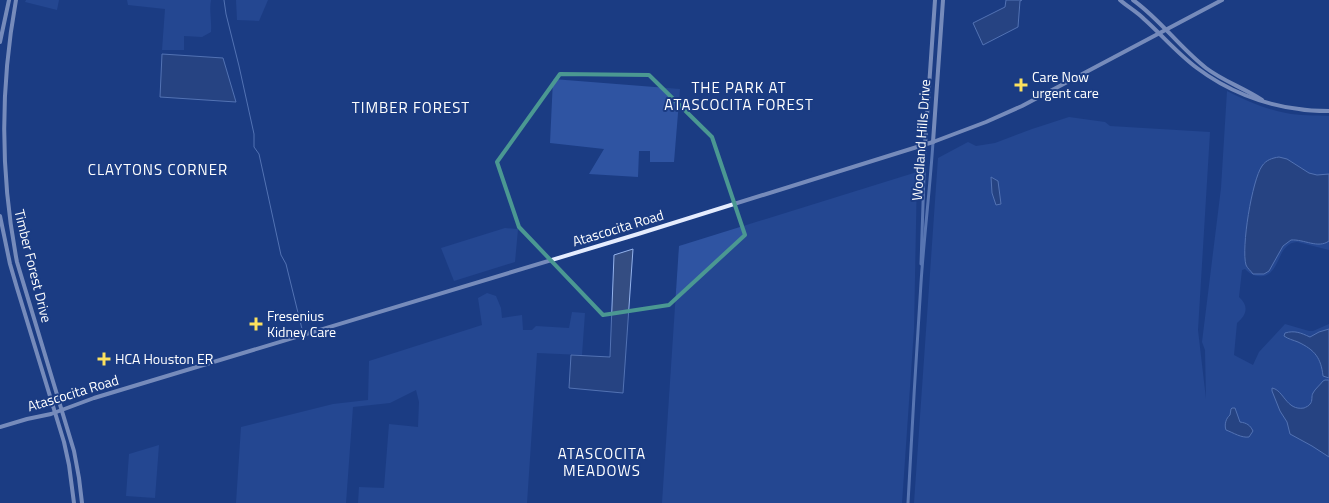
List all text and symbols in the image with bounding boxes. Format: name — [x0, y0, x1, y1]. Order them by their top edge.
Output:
place label: Care Now urgent care — [1032, 66, 1099, 103]
district label: THE PARK AT ATASCOCITA FOREST — [664, 76, 814, 116]
street label: Woodland Hills Drive — [906, 78, 935, 201]
marker: Care Now urgent care — [1014, 78, 1028, 92]
district label: TIMBER FOREST — [352, 96, 470, 119]
district label: CLAYTONS CORNER — [88, 158, 228, 181]
street label: Atascocita Road — [570, 204, 666, 251]
street label: Timber Forest Drive — [9, 207, 58, 325]
place label: Fresenius Kidney Care — [267, 305, 336, 342]
marker: Fresenius Kidney Care — [249, 317, 263, 331]
place label: HCA Houston ER — [115, 348, 213, 369]
marker: HCA Houston ER — [97, 352, 111, 366]
street label: Atascocita Road — [25, 369, 121, 416]
district label: ATASCOCITA MEADOWS — [558, 442, 646, 482]

